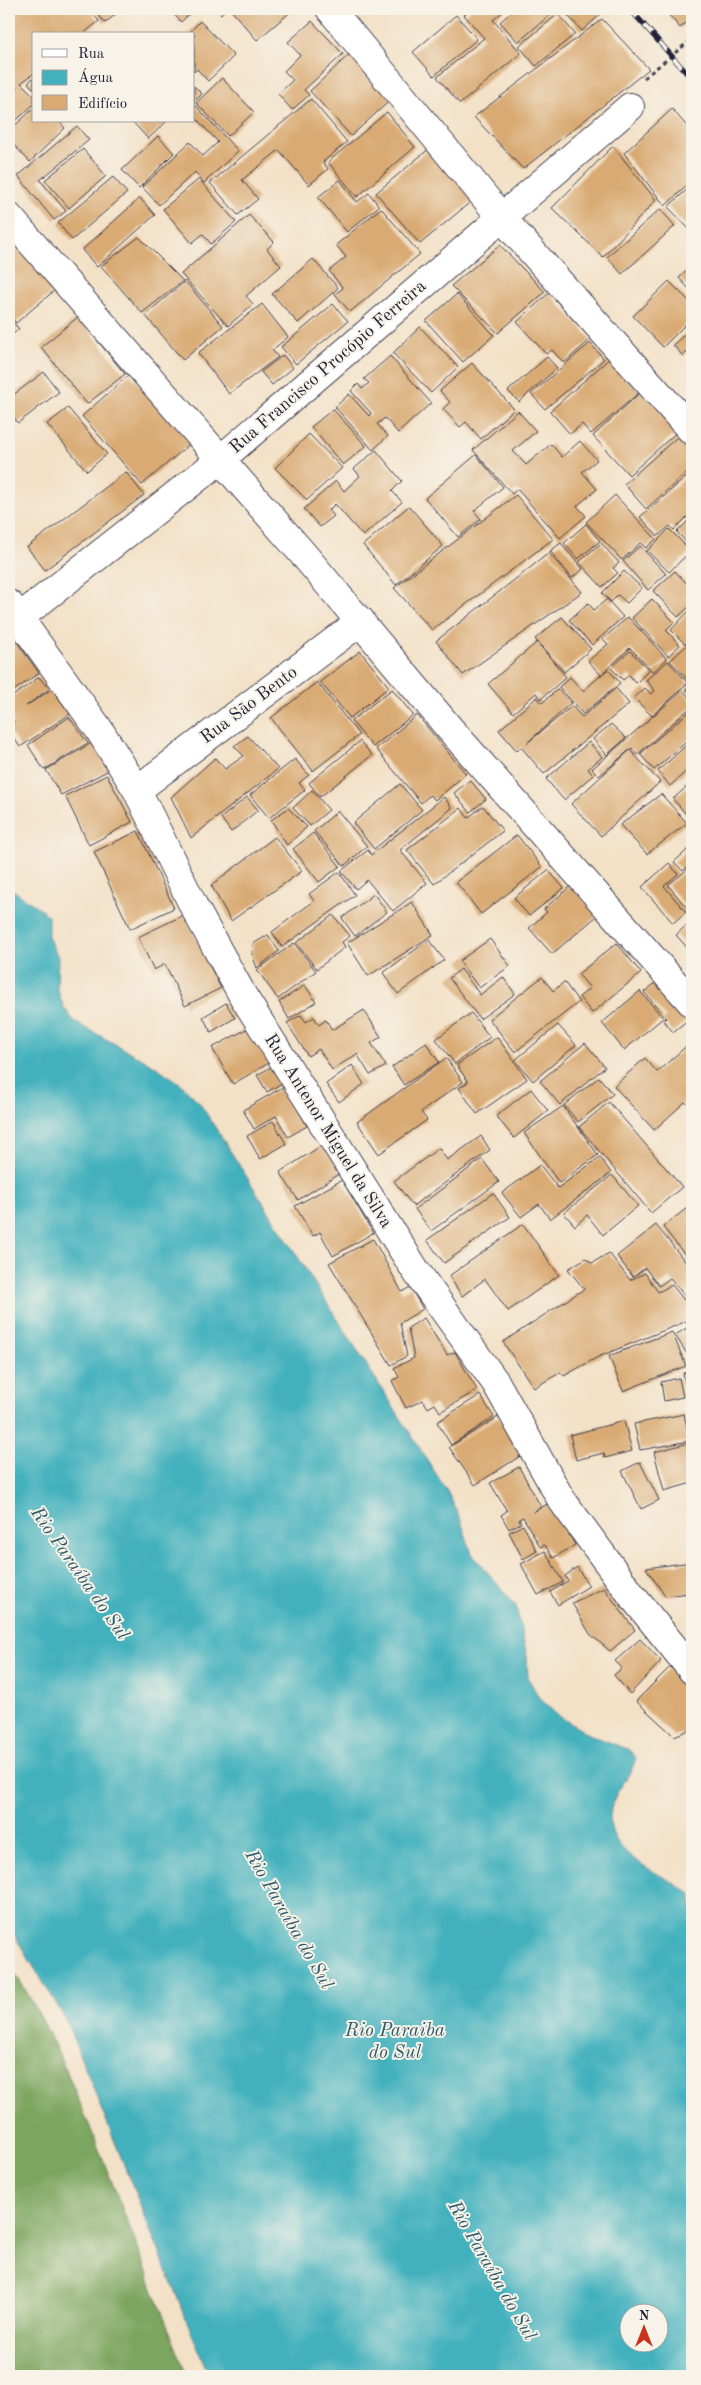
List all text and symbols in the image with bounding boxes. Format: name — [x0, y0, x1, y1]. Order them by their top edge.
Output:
legend — [32, 32, 195, 122]
text: Rua — [78, 47, 105, 62]
text: Água — [78, 68, 114, 86]
text: Edifício — [78, 97, 127, 112]
street label: Rua Francisco Procópio Ferreira — [226, 277, 430, 457]
street label: Rua São Bento — [197, 663, 301, 747]
street label: Rua Antenor Miguel da Silva — [261, 1031, 395, 1231]
water label: Rio Paraíba do Sul — [25, 1503, 132, 1644]
water label: Rio Paraíba do Sul — [240, 1846, 336, 1993]
water label: Rio Paraiba do Sul — [344, 2022, 445, 2063]
water label: Rio Paraíba do Sul — [443, 2197, 539, 2344]
north arrow — [618, 2302, 668, 2352]
text: N — [639, 2309, 650, 2323]

